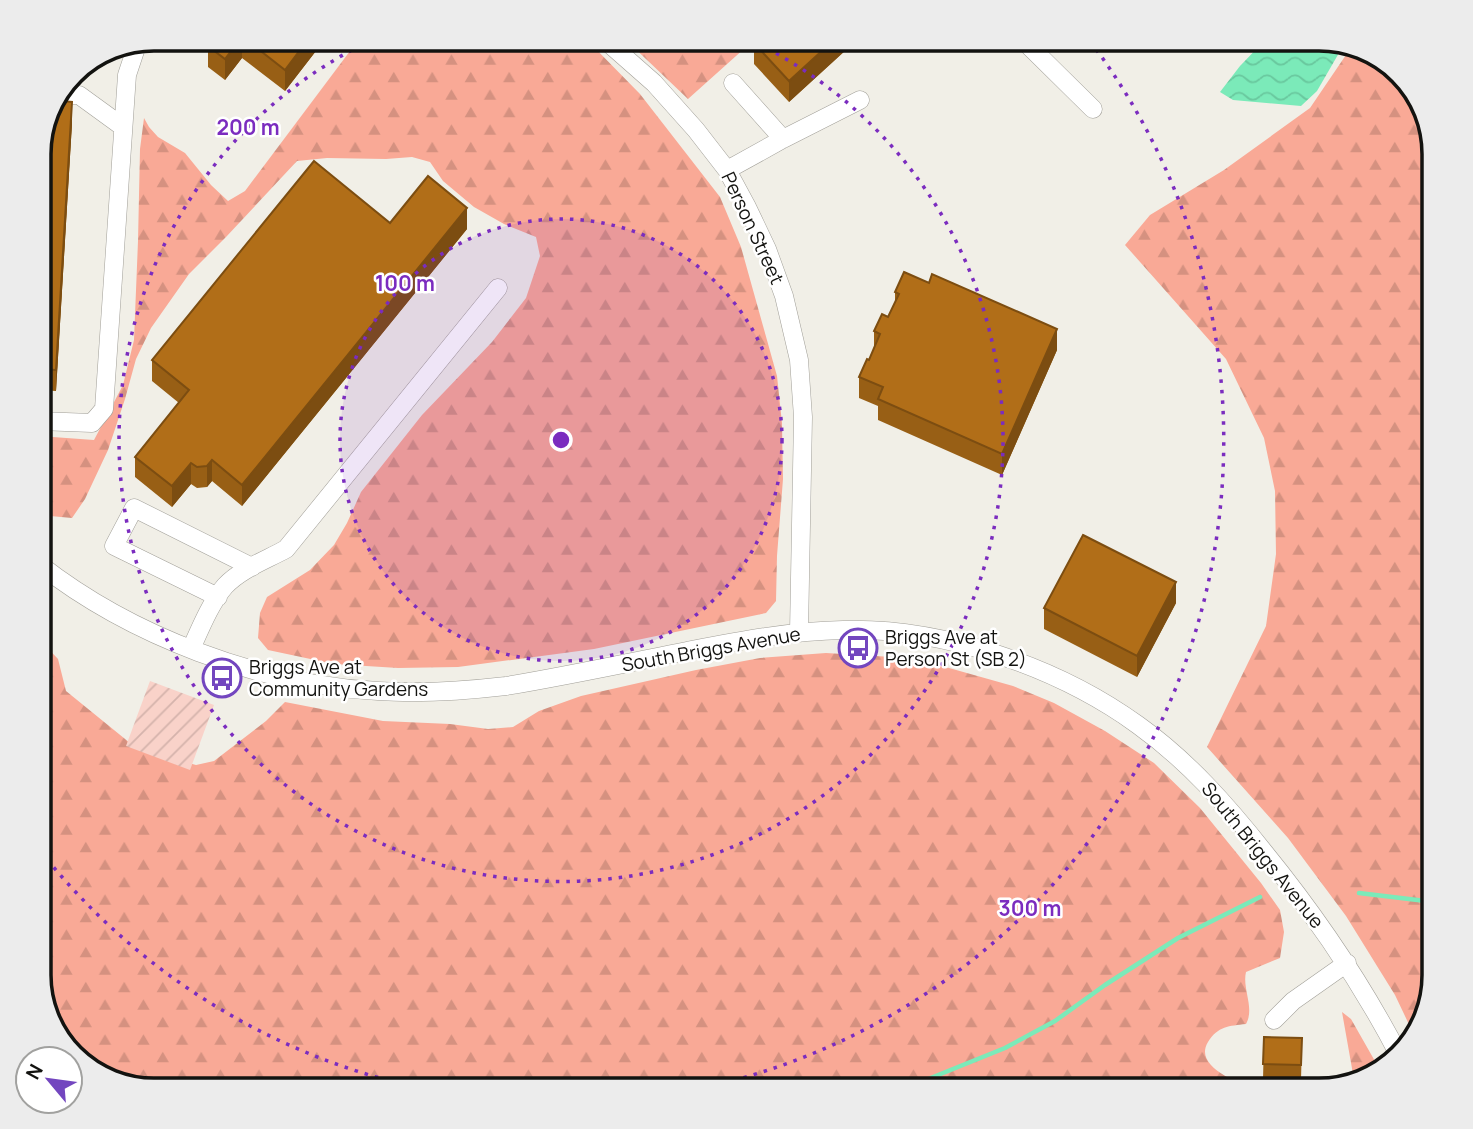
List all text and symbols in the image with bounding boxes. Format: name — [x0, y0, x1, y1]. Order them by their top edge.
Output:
text: 200 m — [216, 113, 280, 141]
street label: Person Street — [716, 168, 790, 288]
text: 100 m — [375, 269, 435, 297]
centre of rings — [549, 428, 573, 452]
street label: South Briggs Avenue — [620, 620, 802, 678]
place label: Briggs Ave at Person St (SB 2) — [885, 624, 1027, 672]
bus stop icon: Briggs Ave at Person St (SB 2) — [837, 627, 879, 669]
place label: Briggs Ave at Community Gardens — [249, 654, 428, 702]
bus stop icon: Briggs Ave at Community Gardens — [201, 657, 243, 699]
street label: South Briggs Avenue — [1196, 776, 1330, 934]
text: 300 m — [999, 894, 1061, 922]
north arrow — [14, 1045, 84, 1115]
text: N — [19, 1059, 49, 1084]

